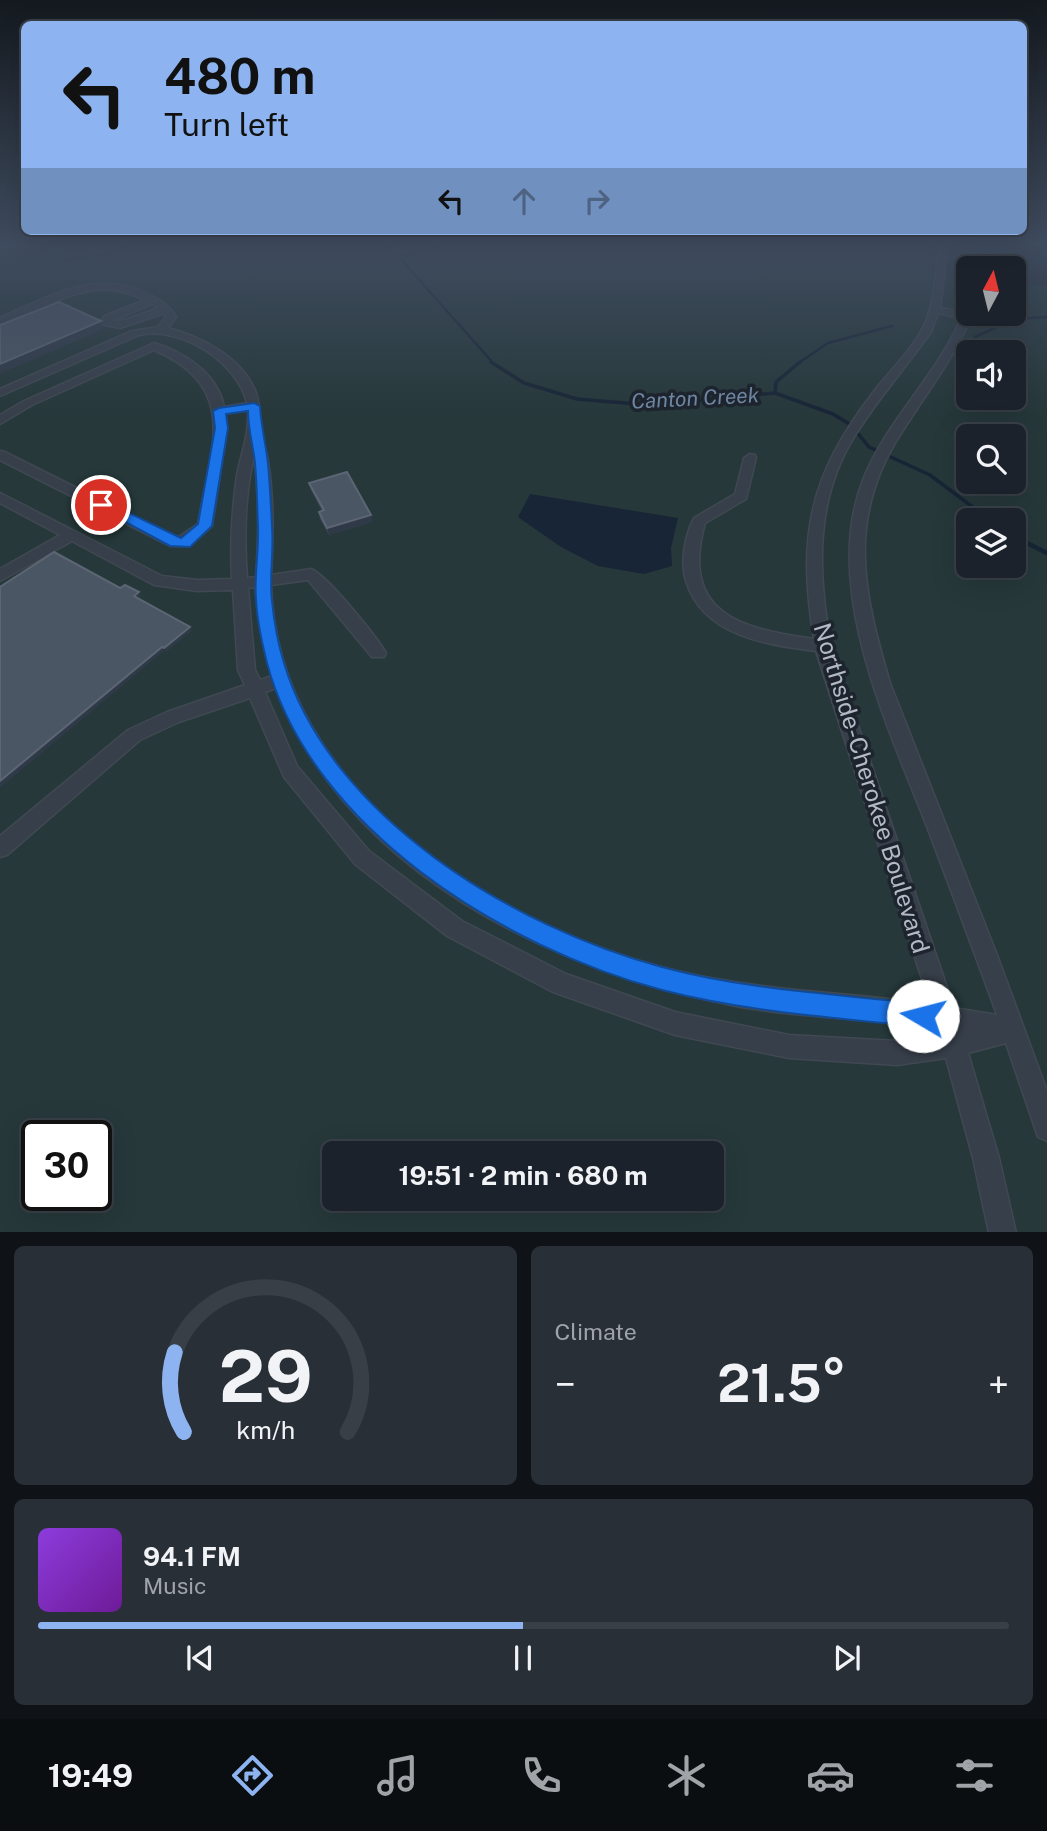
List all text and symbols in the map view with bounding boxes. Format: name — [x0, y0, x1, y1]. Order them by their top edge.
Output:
text: 480 m — [164, 47, 315, 105]
icon: left — [49, 49, 140, 140]
text: Turn left — [164, 106, 289, 143]
icon: left — [432, 182, 470, 220]
icon: ahead — [505, 182, 543, 220]
icon: right — [578, 182, 616, 220]
north arrow — [956, 256, 1026, 326]
map controls — [956, 256, 1026, 578]
button: sound — [956, 340, 1026, 410]
water label: Canton Creek — [630, 382, 760, 414]
button: search — [956, 424, 1026, 494]
pin — [71, 475, 131, 535]
icon: arrive — [82, 486, 120, 524]
button: layers — [956, 508, 1026, 578]
street label: Northside-Cherokee Boulevard — [808, 620, 936, 956]
position arrow — [886, 979, 960, 1053]
speed limit sign: 30 — [21, 1120, 112, 1211]
text: 19:51 · 2 min · 680 m — [398, 1160, 648, 1191]
text: Climate — [555, 1318, 637, 1345]
text: 29 — [218, 1333, 312, 1418]
text: 21.5° — [717, 1353, 846, 1414]
text: − — [555, 1362, 576, 1407]
text: + — [988, 1362, 1009, 1407]
text: km/h — [236, 1414, 295, 1444]
text: 94.1 FM — [143, 1541, 241, 1572]
text: Music — [143, 1572, 207, 1599]
icon: previous — [181, 1639, 219, 1677]
icon: pause — [504, 1639, 542, 1677]
icon: next — [828, 1639, 866, 1677]
icon: directions — [228, 1751, 277, 1800]
icon: music — [373, 1751, 422, 1800]
icon: phone — [517, 1751, 566, 1800]
icon: climate — [662, 1751, 711, 1800]
icon: car — [806, 1751, 855, 1800]
icon: filters — [950, 1751, 999, 1800]
text: 19:49 — [48, 1757, 133, 1794]

